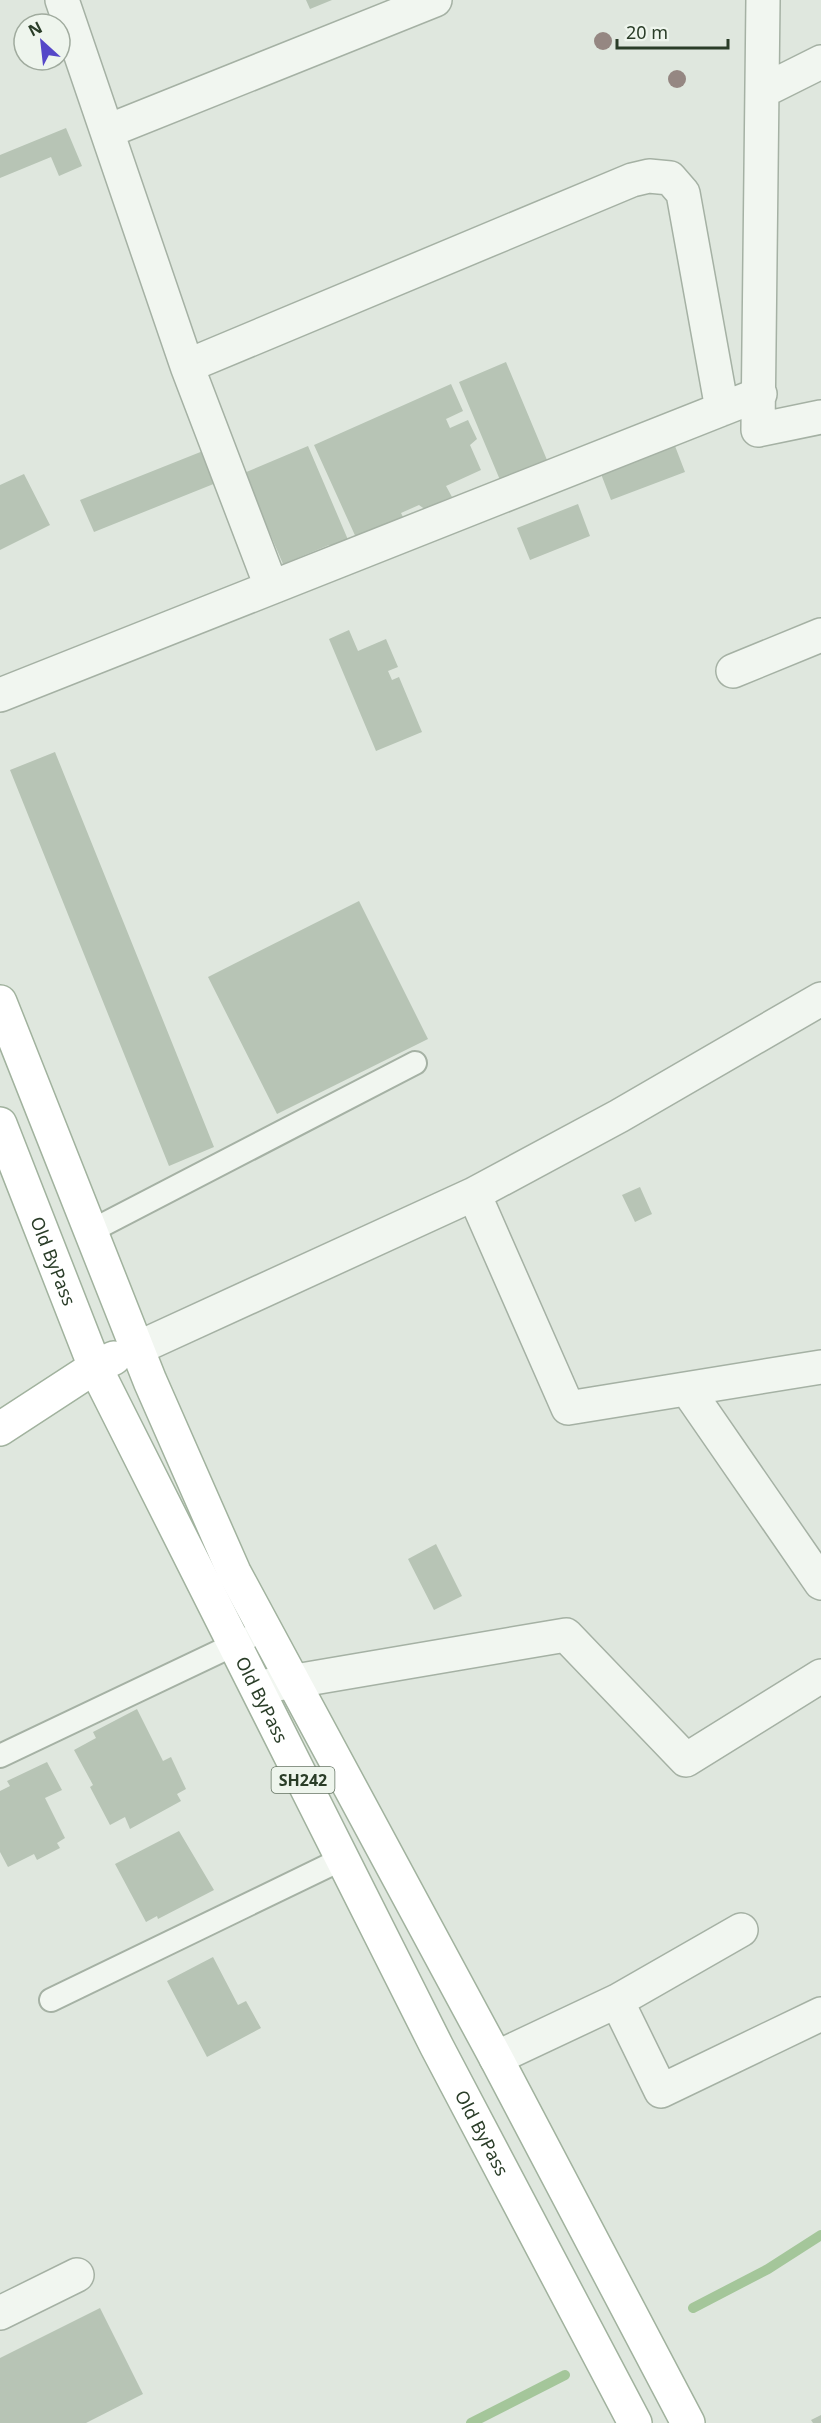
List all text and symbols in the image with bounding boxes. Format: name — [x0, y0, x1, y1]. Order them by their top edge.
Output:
north arrow — [12, 12, 72, 72]
scale bar — [617, 12, 728, 50]
text: N — [24, 16, 46, 41]
text: 20 m — [626, 20, 668, 44]
street label: Old ByPass — [25, 1213, 82, 1309]
street label: Old ByPass — [230, 1652, 294, 1747]
road number: SH242 — [272, 1767, 334, 1793]
street label: Old ByPass — [450, 2086, 515, 2180]

